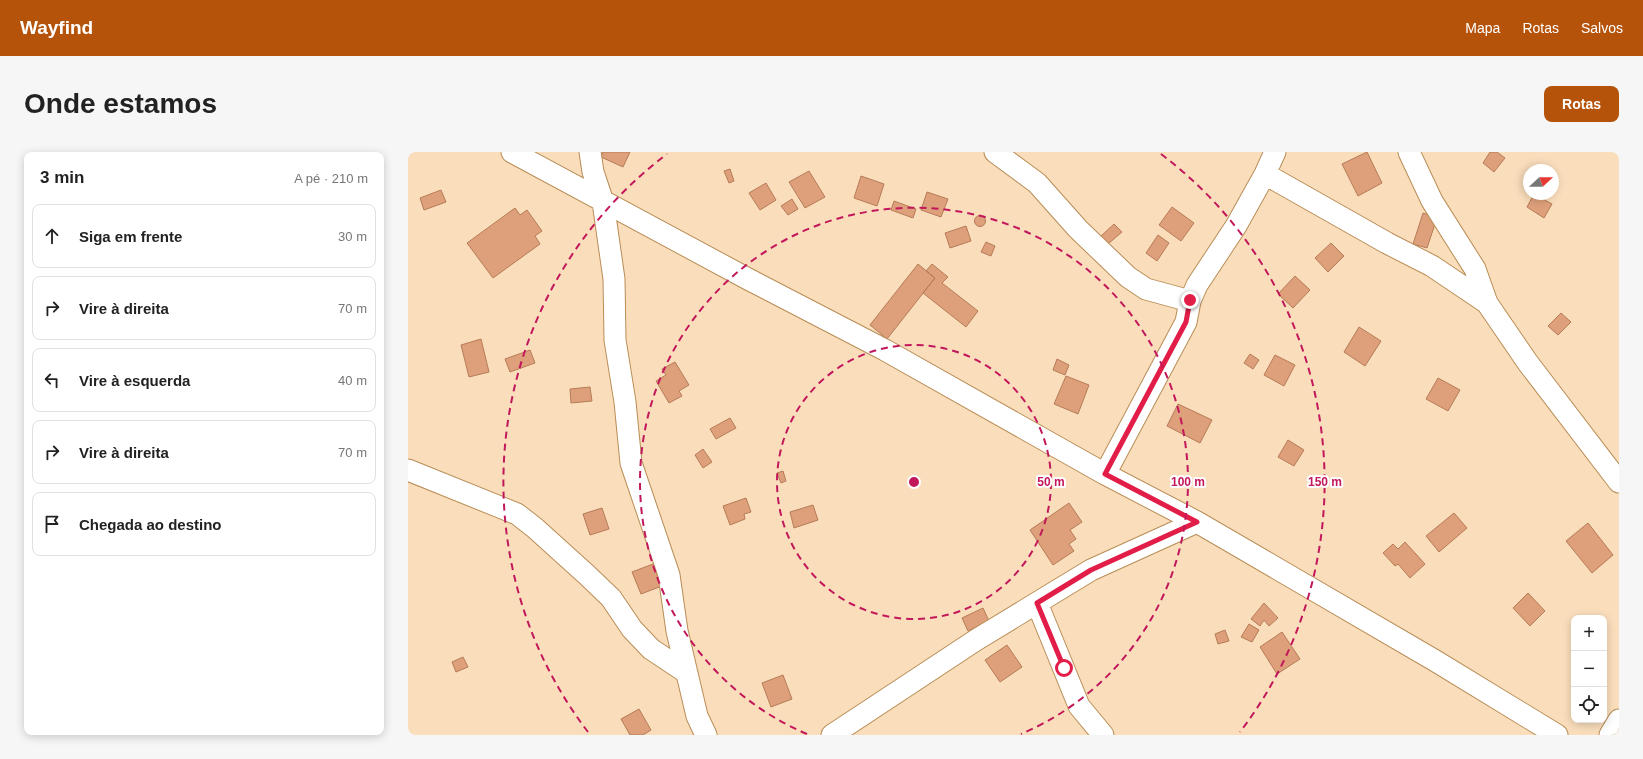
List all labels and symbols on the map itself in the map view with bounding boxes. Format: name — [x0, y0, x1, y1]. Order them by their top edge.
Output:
north arrow — [1523, 164, 1559, 200]
route end — [1181, 291, 1199, 309]
centre of rings — [907, 475, 921, 489]
text: 50 m — [1037, 475, 1065, 489]
text: 100 m — [1171, 475, 1205, 489]
text: 150 m — [1308, 475, 1342, 489]
route start — [1055, 659, 1073, 677]

